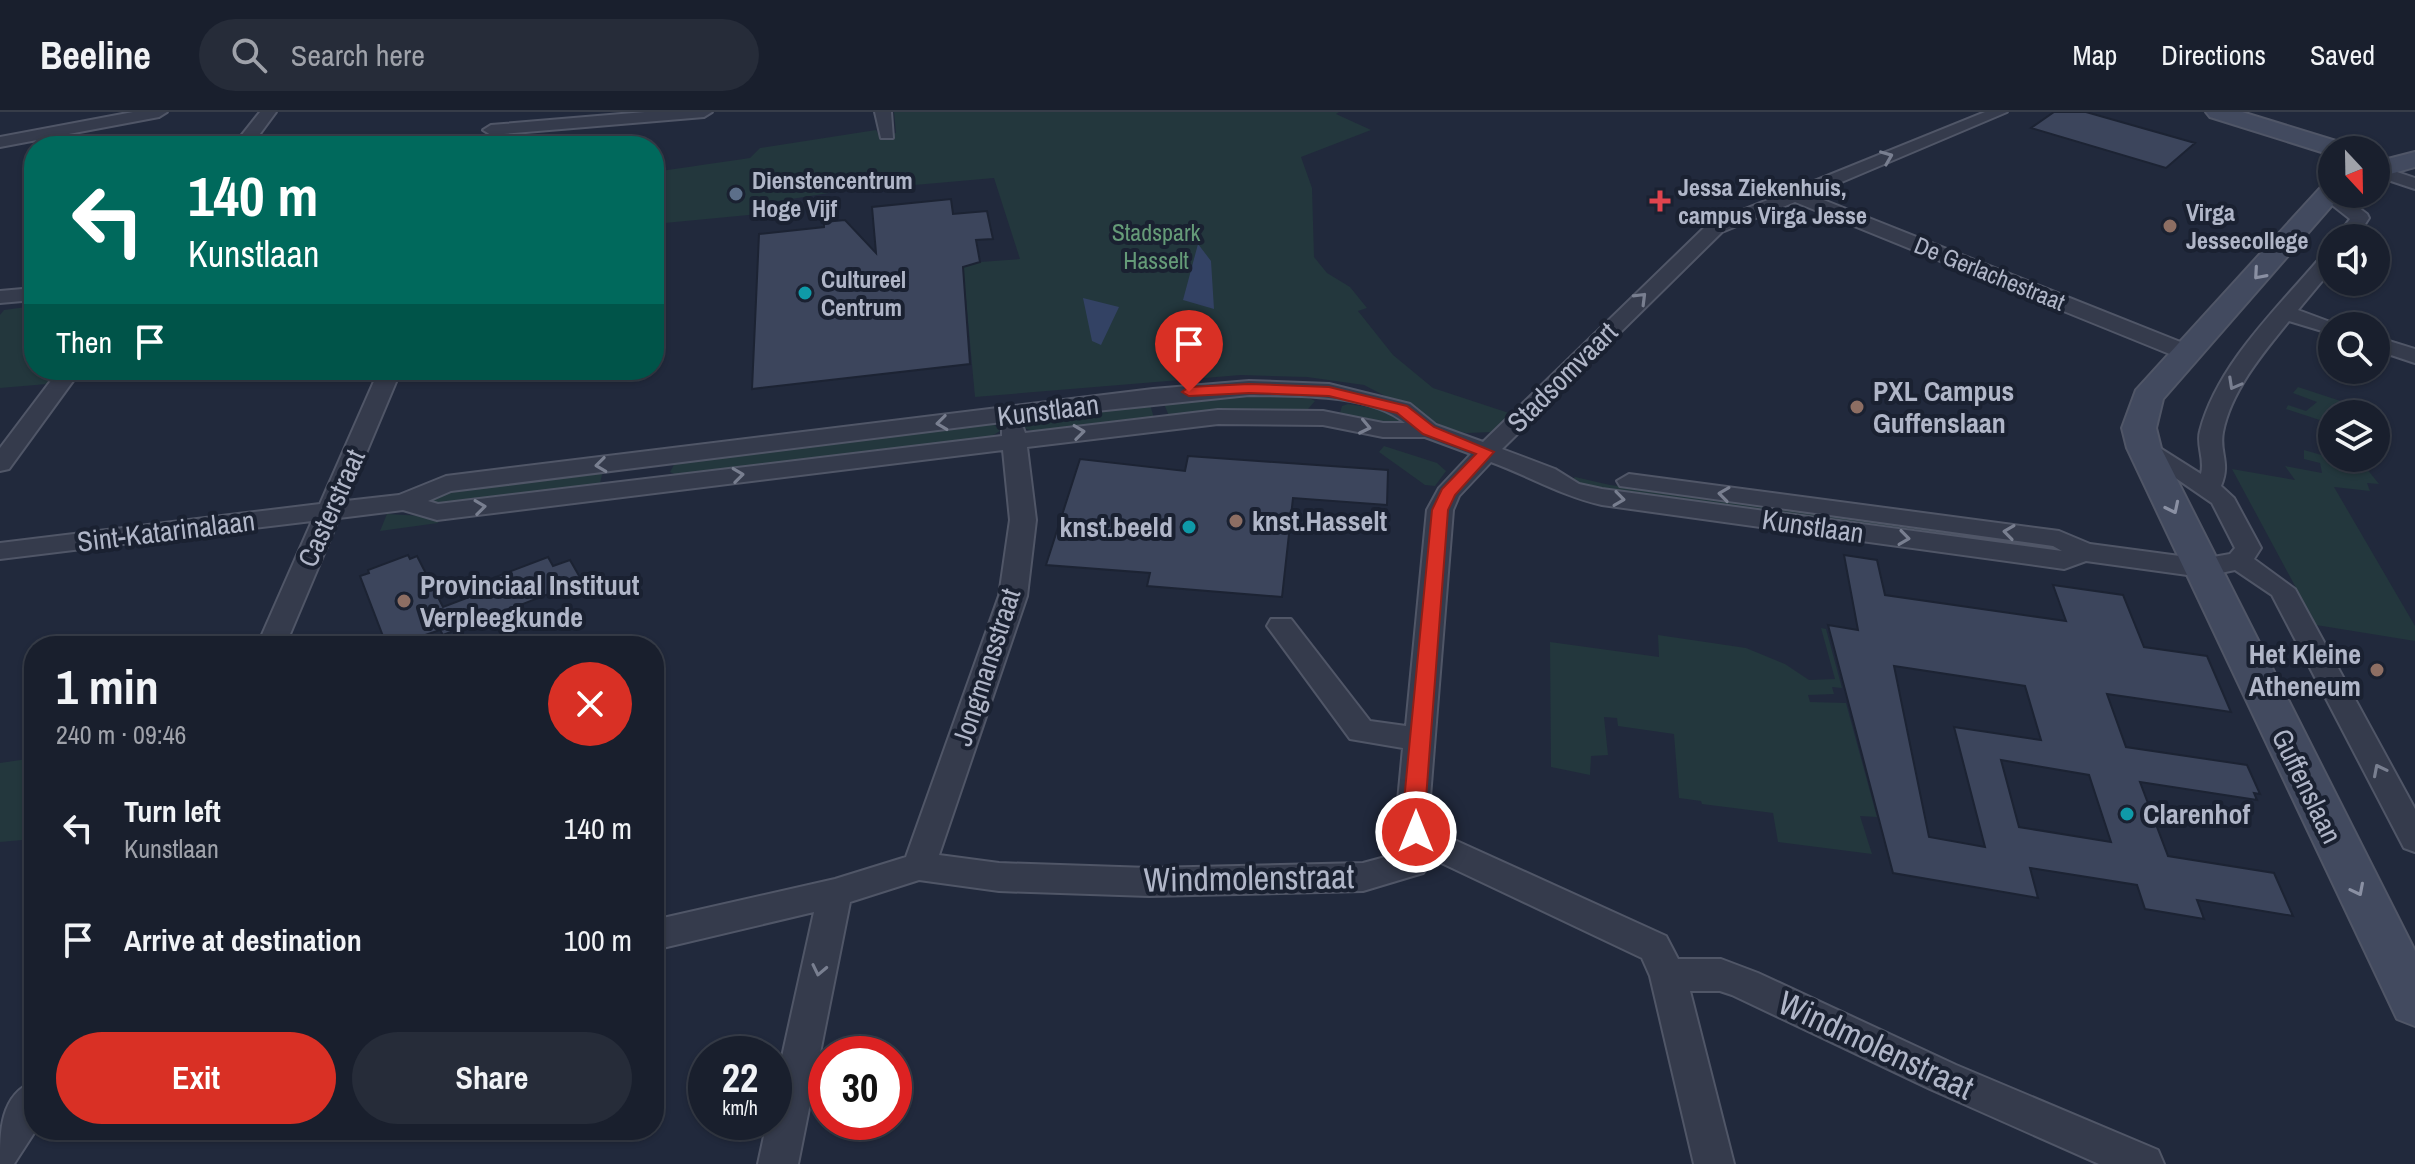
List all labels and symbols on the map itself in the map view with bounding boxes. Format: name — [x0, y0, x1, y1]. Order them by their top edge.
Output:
north arrow — [2318, 136, 2390, 208]
one-way arrow — [1879, 150, 1893, 167]
place label: Dienstencentrum Hoge Vijf — [752, 164, 913, 224]
place label: Jessa Ziekenhuis, campus Virga Jesse — [1678, 171, 1867, 231]
marker: Dienstencentrum Hoge Vijf — [727, 185, 745, 203]
marker: Jessa Ziekenhuis, campus Virga Jesse — [1649, 190, 1671, 212]
place label: Virga Jessecollege — [2186, 196, 2309, 256]
park label: Stadspark Hasselt — [1112, 216, 1200, 276]
marker: Virga Jessecollege — [2161, 217, 2179, 235]
street label: De Gerlachestraat — [1910, 228, 2071, 318]
place label: Cultureel Centrum — [821, 263, 906, 323]
one-way arrow — [2254, 264, 2269, 279]
marker: Cultureel Centrum — [796, 284, 814, 302]
one-way arrow — [1632, 293, 1646, 307]
pin — [1155, 310, 1223, 392]
street label: Stadsomvaart — [1498, 313, 1626, 441]
place label: PXL Campus Guffenslaan — [1873, 372, 2014, 442]
one-way arrow — [2228, 376, 2243, 391]
street label: Kunstlaan — [995, 385, 1101, 435]
marker: PXL Campus Guffenslaan — [1848, 398, 1866, 416]
one-way arrow — [935, 414, 948, 431]
one-way arrow — [1358, 418, 1372, 435]
one-way arrow — [1073, 423, 1086, 440]
street label: Casterstraat — [288, 443, 374, 573]
one-way arrow — [594, 456, 607, 473]
one-way arrow — [732, 467, 745, 484]
one-way arrow — [1717, 486, 1731, 503]
one-way arrow — [1612, 490, 1625, 507]
one-way arrow — [473, 499, 487, 516]
street label: Kunstlaan — [1760, 500, 1866, 552]
one-way arrow — [2163, 500, 2179, 514]
street label: Sint-Katarinalaan — [75, 501, 257, 561]
place label: knst.Hasselt — [1252, 502, 1388, 540]
place label: knst.beeld — [1059, 508, 1173, 546]
marker: knst.Hasselt — [1227, 512, 1245, 530]
marker: knst.beeld — [1180, 518, 1198, 536]
one-way arrow — [2003, 524, 2016, 541]
one-way arrow — [1898, 530, 1911, 547]
place label: Provinciaal Instituut Verpleegkunde — [420, 566, 640, 636]
street label: Jongmansstraat — [943, 583, 1029, 751]
marker: Provinciaal Instituut Verpleegkunde — [395, 592, 413, 610]
place label: Het Kleine Atheneum — [2249, 635, 2361, 705]
marker: Het Kleine Atheneum — [2368, 661, 2386, 679]
street label: Guffenslaan — [2263, 722, 2351, 850]
one-way arrow — [2373, 763, 2388, 778]
position arrow — [1374, 790, 1458, 874]
place label: Clarenhof — [2143, 795, 2251, 833]
marker: Clarenhof — [2118, 805, 2136, 823]
street label: Windmolenstraat — [1143, 853, 1355, 903]
one-way arrow — [2349, 882, 2364, 897]
one-way arrow — [811, 962, 828, 976]
street label: Windmolenstraat — [1771, 980, 1981, 1110]
speed limit sign: 30 — [808, 1036, 912, 1140]

